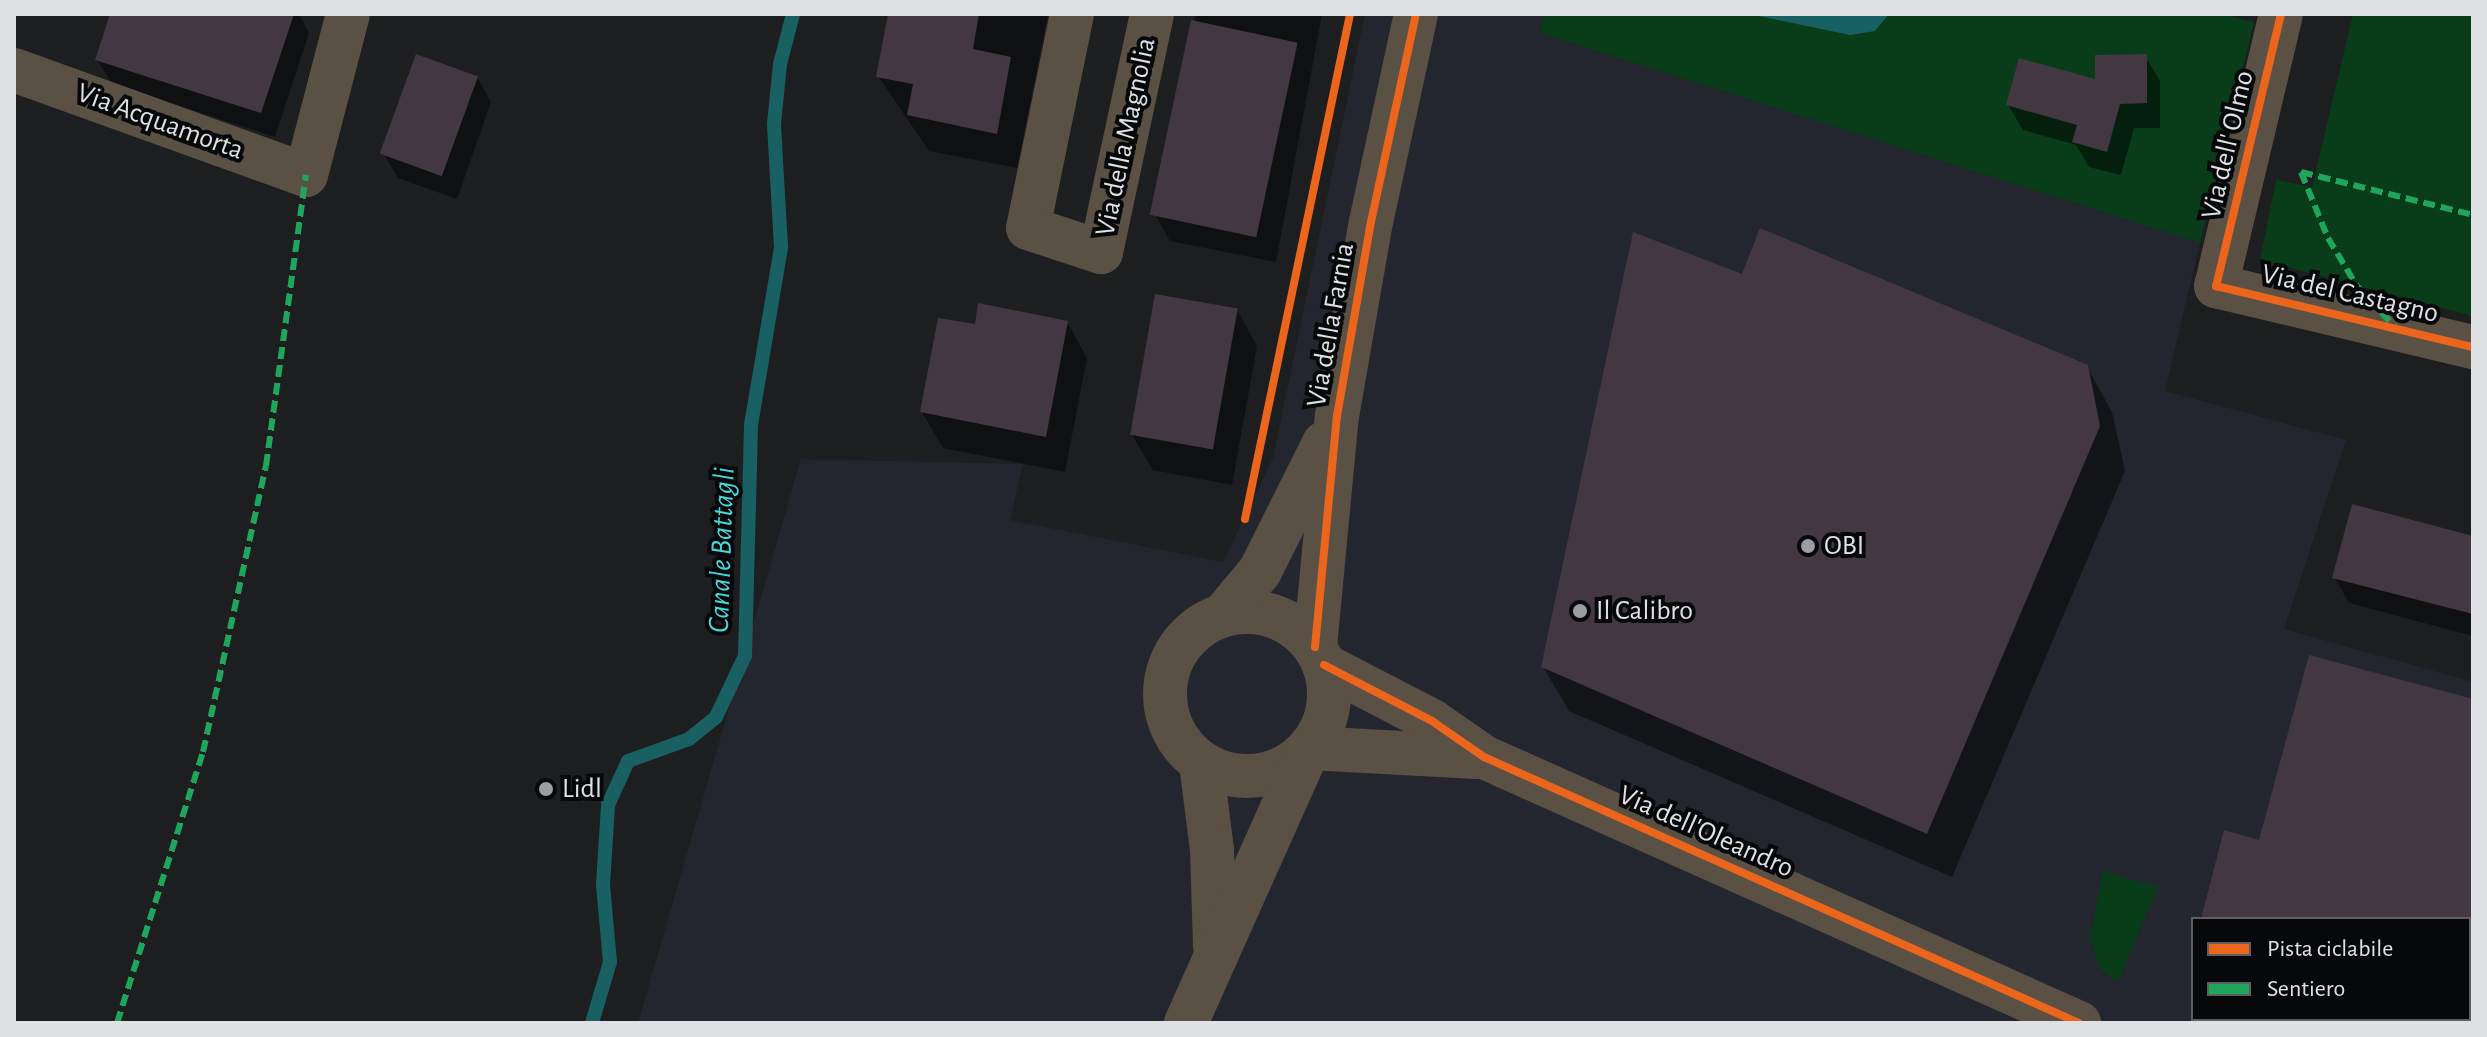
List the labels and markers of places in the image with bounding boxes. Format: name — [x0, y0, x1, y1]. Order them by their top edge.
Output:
place label: OBI — [1824, 529, 1864, 563]
marker: OBI — [1799, 537, 1817, 555]
place label: Il Calibro — [1596, 594, 1693, 628]
marker: Il Calibro — [1571, 602, 1589, 620]
place label: Lidl — [562, 772, 602, 806]
marker: Lidl — [537, 780, 555, 798]

